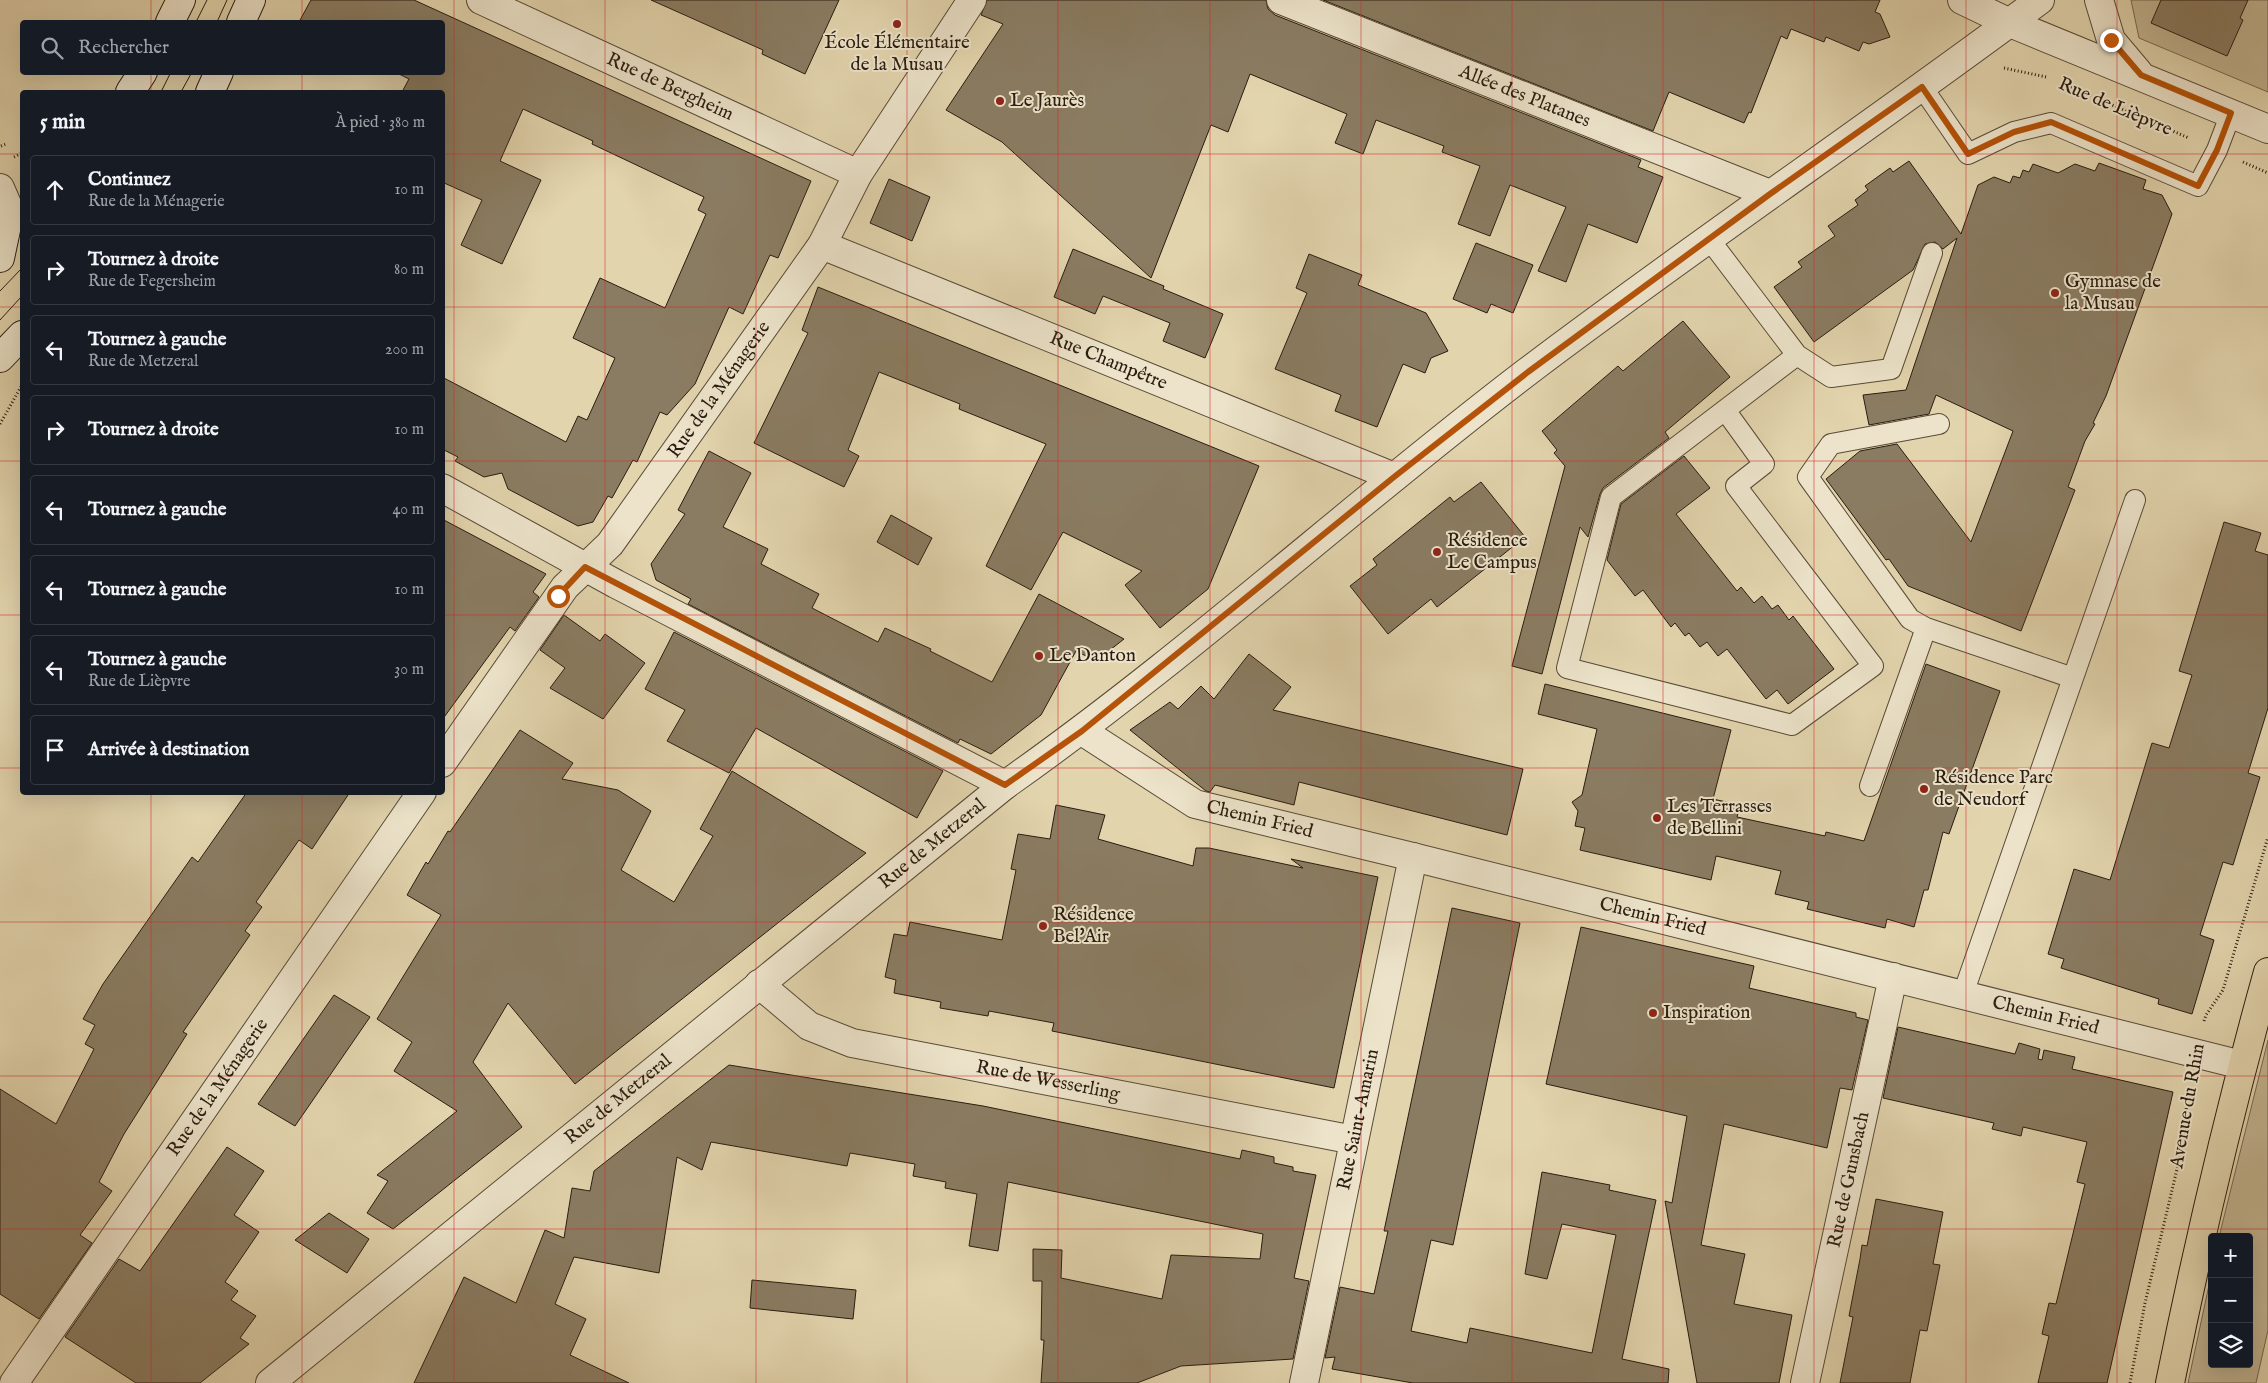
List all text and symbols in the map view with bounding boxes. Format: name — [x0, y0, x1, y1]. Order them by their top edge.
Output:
marker: École Élémentaire de la Musau — [891, 18, 903, 30]
search box — [20, 20, 445, 75]
route end — [2100, 29, 2123, 52]
place label: École Élémentaire de la Musau — [824, 30, 970, 77]
icon: search — [38, 34, 66, 62]
text: Rechercher — [78, 36, 169, 60]
street label: Rue de Bergheim — [602, 47, 738, 127]
street label: Allée des Platanes — [1454, 59, 1594, 133]
street label: Rue de Lièpvre — [2054, 72, 2176, 142]
place label: Le Jaurès — [1010, 89, 1084, 113]
marker: Le Jaurès — [994, 95, 1006, 107]
text: 5 min — [40, 109, 85, 136]
text: À pied · 380 m — [336, 113, 425, 133]
text: Continuez — [88, 168, 171, 192]
icon: ahead — [41, 176, 69, 204]
text: 10 m — [394, 180, 424, 200]
text: Rue de la Ménagerie — [88, 192, 225, 212]
text: Tournez à droite — [88, 248, 219, 272]
icon: right — [41, 256, 69, 284]
text: 80 m — [394, 260, 424, 280]
place label: Gymnase de la Musau — [2065, 270, 2161, 316]
text: Rue de Fegersheim — [88, 272, 216, 292]
marker: Gymnase de la Musau — [2049, 287, 2061, 299]
street label: Rue de la Ménagerie — [663, 316, 776, 463]
street label: Rue Champêtre — [1046, 327, 1171, 396]
text: Tournez à gauche — [88, 328, 227, 352]
icon: left — [41, 336, 69, 364]
text: 200 m — [385, 340, 424, 360]
text: Rue de Metzeral — [88, 352, 198, 372]
icon: right — [41, 416, 69, 444]
text: Tournez à droite — [88, 418, 219, 442]
text: 10 m — [394, 420, 424, 440]
icon: left — [41, 496, 69, 524]
text: Tournez à gauche — [88, 498, 227, 522]
text: 40 m — [392, 500, 424, 520]
place label: Résidence Le Campus — [1447, 529, 1537, 575]
marker: Résidence Le Campus — [1431, 546, 1443, 558]
icon: left — [41, 576, 69, 604]
text: Tournez à gauche — [88, 578, 227, 602]
text: 10 m — [394, 580, 424, 600]
route start — [547, 585, 570, 608]
place label: Le Danton — [1049, 644, 1136, 668]
text: Tournez à gauche — [88, 648, 227, 672]
marker: Le Danton — [1033, 650, 1045, 662]
icon: left — [41, 656, 69, 684]
text: 30 m — [394, 660, 424, 680]
text: Rue de Lièpvre — [88, 672, 190, 692]
icon: arrive — [41, 736, 69, 764]
text: Arrivée à destination — [88, 738, 249, 762]
place label: Résidence Parc de Neudorf — [1934, 766, 2053, 812]
marker: Résidence Parc de Neudorf — [1918, 783, 1930, 795]
street label: Rue de Metzeral — [874, 793, 991, 895]
street label: Chemin Fried — [1204, 795, 1316, 844]
place label: Les Terrasses de Bellini — [1667, 795, 1772, 841]
marker: Les Terrasses de Bellini — [1651, 812, 1663, 824]
street label: Chemin Fried — [1597, 892, 1709, 942]
place label: Résidence Bel'Air — [1053, 903, 1134, 949]
marker: Résidence Bel'Air — [1037, 920, 1049, 932]
street label: Chemin Fried — [1990, 991, 2102, 1041]
place label: Inspiration — [1663, 1001, 1750, 1025]
marker: Inspiration — [1647, 1007, 1659, 1019]
street label: Rue de la Ménagerie — [162, 1014, 274, 1161]
street label: Avenue du Rhin — [2165, 1042, 2211, 1171]
street label: Rue Saint-Amarin — [1332, 1047, 1385, 1192]
street label: Rue de Metzeral — [560, 1048, 677, 1150]
street label: Rue de Wesserling — [974, 1055, 1122, 1107]
street label: Rue de Gunsbach — [1823, 1109, 1875, 1250]
map controls — [2208, 1233, 2253, 1368]
button: + — [2208, 1233, 2253, 1278]
button: − — [2208, 1278, 2253, 1323]
button: layers — [2208, 1323, 2253, 1368]

